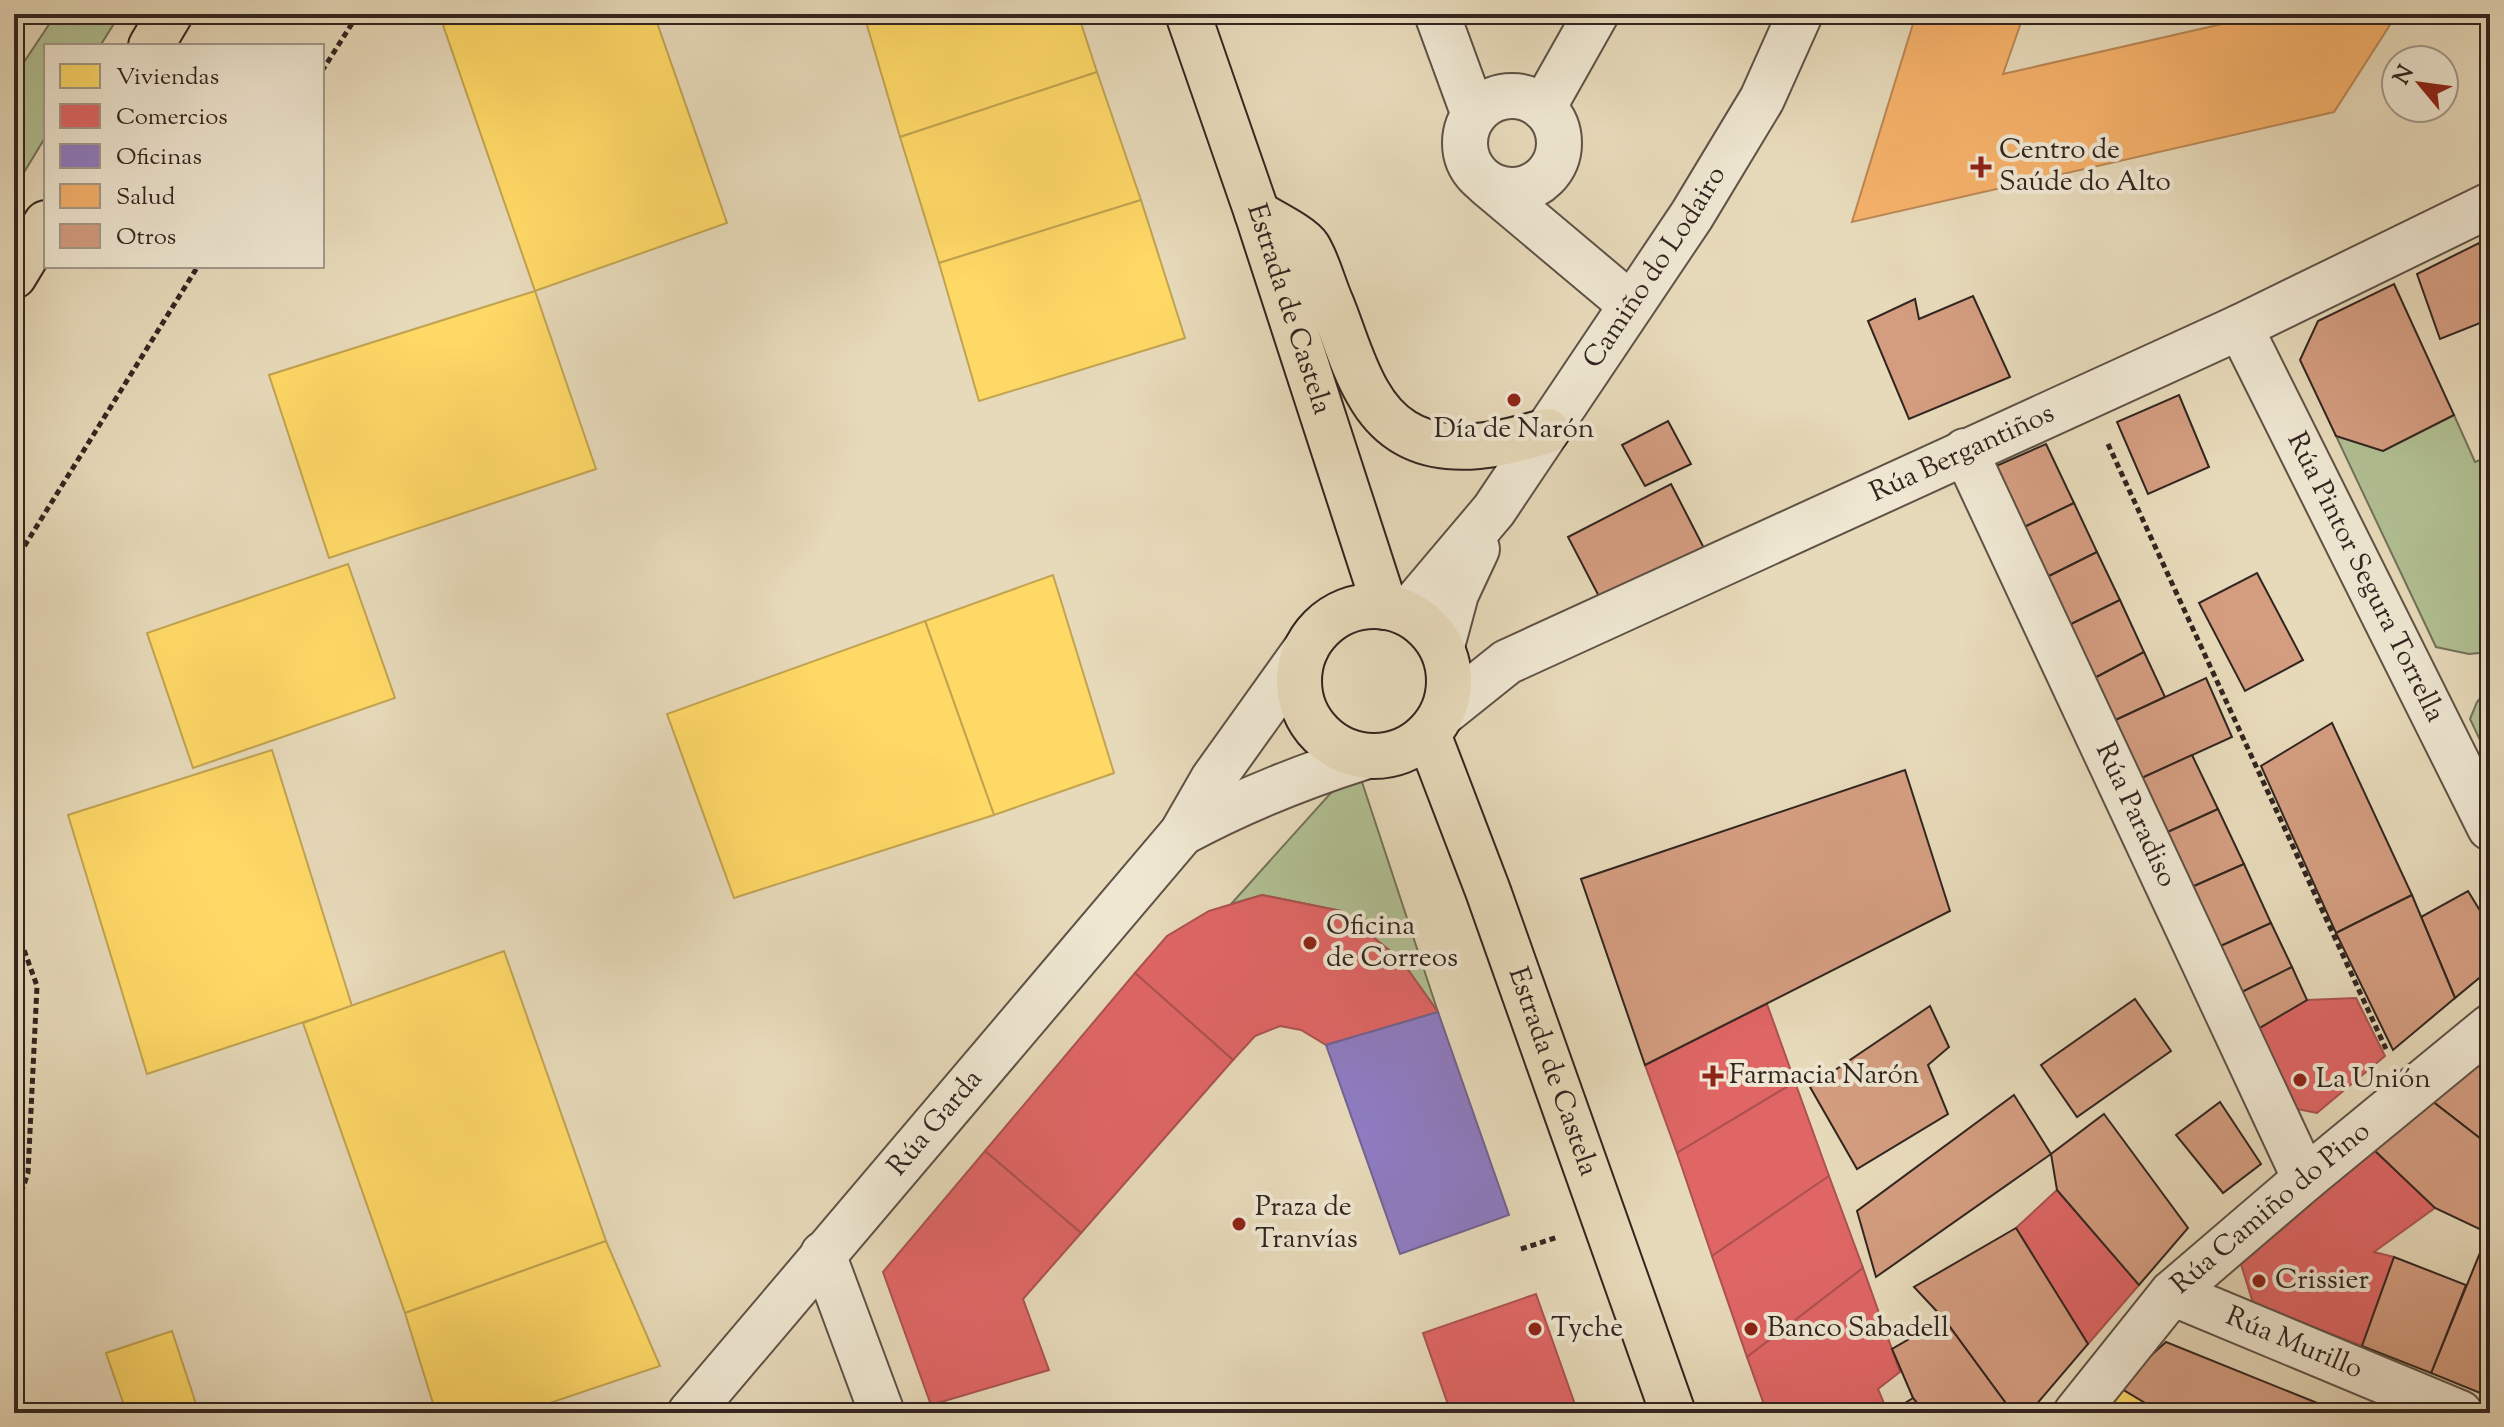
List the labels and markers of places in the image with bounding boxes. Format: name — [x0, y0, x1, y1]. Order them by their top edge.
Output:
place label: Centro de Saúde do Alto — [1999, 131, 2171, 203]
marker: Centro de Saúde do Alto — [1970, 156, 1992, 178]
marker: Día de Narón — [1505, 391, 1523, 409]
place label: Día de Narón — [1434, 410, 1594, 450]
place label: Oficina de Correos — [1326, 907, 1458, 979]
marker: Oficina de Correos — [1301, 934, 1319, 952]
place label: Farmacia Narón — [1729, 1056, 1919, 1096]
place label: La Unión — [2316, 1060, 2431, 1100]
marker: Farmacia Narón — [1704, 1067, 1722, 1085]
marker: La Unión — [2291, 1071, 2309, 1089]
place label: Praza de Tranvías — [1255, 1188, 1358, 1260]
marker: Praza de Tranvías — [1230, 1215, 1248, 1233]
place label: Crissier — [2275, 1261, 2369, 1301]
marker: Crissier — [2250, 1272, 2268, 1290]
place label: Tyche — [1551, 1309, 1623, 1349]
place label: Banco Sabadell — [1767, 1309, 1949, 1349]
marker: Tyche — [1526, 1320, 1544, 1338]
marker: Banco Sabadell — [1742, 1320, 1760, 1338]

